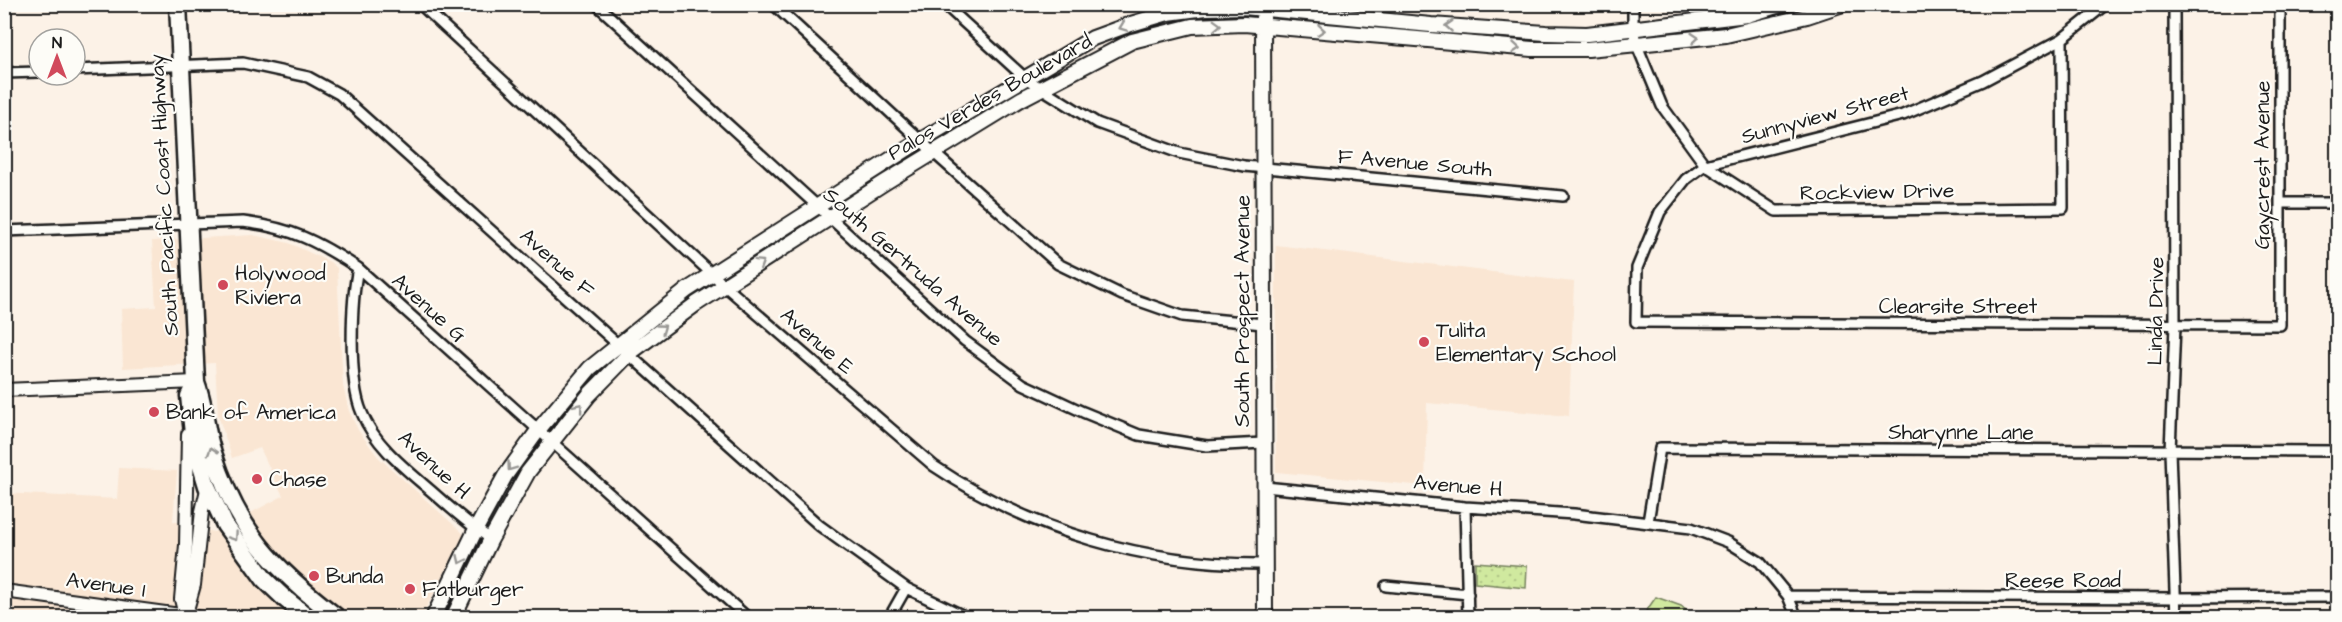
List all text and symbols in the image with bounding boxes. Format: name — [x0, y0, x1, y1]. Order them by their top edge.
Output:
one-way arrow — [1212, 18, 1221, 31]
one-way arrow — [1118, 19, 1129, 32]
one-way arrow — [1444, 20, 1453, 33]
one-way arrow — [1317, 23, 1326, 36]
street label: Palos Verdes Boulevard — [883, 26, 1098, 167]
north arrow — [27, 27, 87, 87]
text: N — [52, 32, 62, 54]
one-way arrow — [1690, 32, 1699, 45]
one-way arrow — [1511, 41, 1520, 54]
street label: South Pacific Coast Highway — [142, 53, 188, 337]
street label: Sunnyview Street — [1738, 79, 1913, 153]
street label: Gaycrest Avenue — [2248, 81, 2279, 249]
street label: F Avenue South — [1337, 142, 1494, 184]
street label: Rockview Drive — [1800, 176, 1954, 208]
street label: South Gertruda Avenue — [817, 181, 1009, 353]
street label: South Prospect Avenue — [1228, 195, 1258, 427]
street label: Avenue F — [513, 222, 601, 305]
street label: Linda Drive — [2141, 256, 2171, 366]
place label: Holywood Riviera — [235, 259, 326, 312]
one-way arrow — [754, 259, 764, 271]
street label: Avenue G — [385, 267, 473, 350]
marker: Holywood Riviera — [216, 278, 230, 292]
street label: Clearsite Street — [1879, 292, 2038, 321]
street label: Avenue E — [774, 301, 861, 382]
place label: Tulita Elementary School — [1436, 316, 1616, 371]
one-way arrow — [656, 324, 667, 335]
marker: Tulita Elementary School — [1417, 335, 1431, 349]
place label: Bank of America — [166, 398, 336, 427]
one-way arrow — [572, 403, 583, 414]
marker: Bank of America — [147, 405, 161, 419]
street label: Sharynne Lane — [1888, 418, 2034, 449]
street label: Avenue H — [391, 424, 477, 506]
one-way arrow — [207, 446, 220, 457]
one-way arrow — [508, 461, 519, 472]
place label: Chase — [269, 465, 327, 494]
street label: Avenue H — [1412, 468, 1504, 504]
marker: Chase — [250, 472, 264, 486]
one-way arrow — [227, 531, 238, 542]
one-way arrow — [457, 553, 469, 564]
place label: Bunda — [326, 562, 384, 591]
street label: Avenue I — [64, 565, 148, 605]
street label: Reese Road — [2005, 566, 2121, 595]
marker: Bunda — [307, 569, 321, 583]
place label: Fatburger — [422, 575, 524, 606]
marker: Fatburger — [403, 582, 417, 596]

